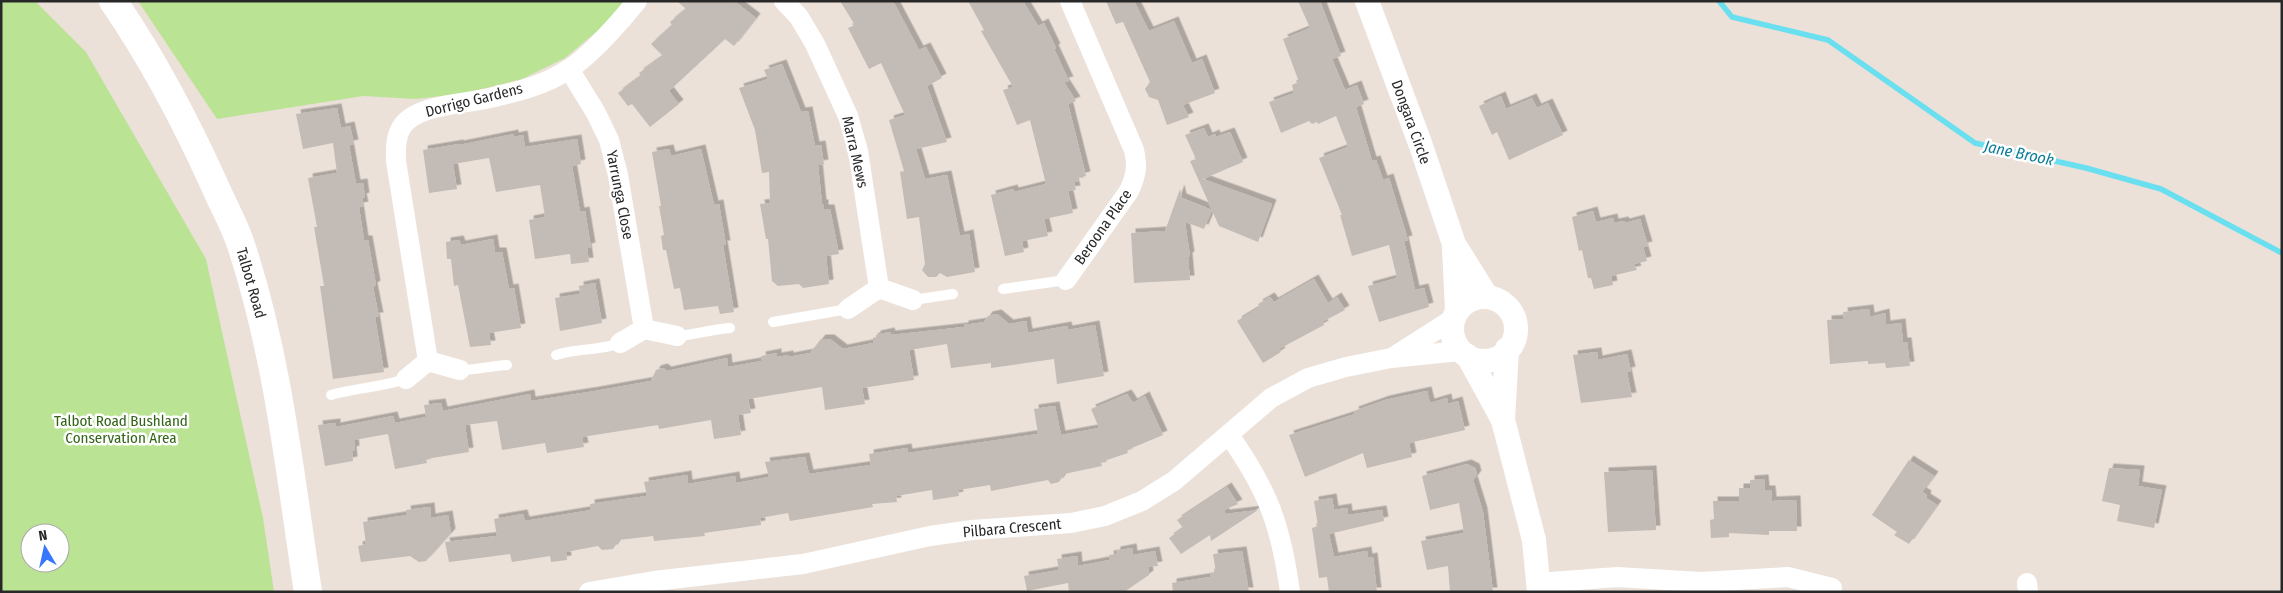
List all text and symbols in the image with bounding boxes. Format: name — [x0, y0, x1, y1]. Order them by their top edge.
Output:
street label: Dongara Circle — [1387, 77, 1435, 167]
street label: Dorrigo Gardens — [423, 79, 525, 121]
street label: Marra Mews — [838, 114, 872, 190]
water label: Jane Brook — [1981, 136, 2056, 170]
street label: Yarrunga Close — [603, 149, 637, 241]
street label: Beroona Place — [1071, 186, 1135, 268]
street label: Talbot Road — [232, 246, 270, 320]
park label: Talbot Road Bushland Conservation Area — [54, 412, 188, 447]
street label: Pilbara Crescent — [962, 515, 1062, 541]
north arrow — [20, 523, 70, 573]
text: N — [38, 527, 49, 545]

